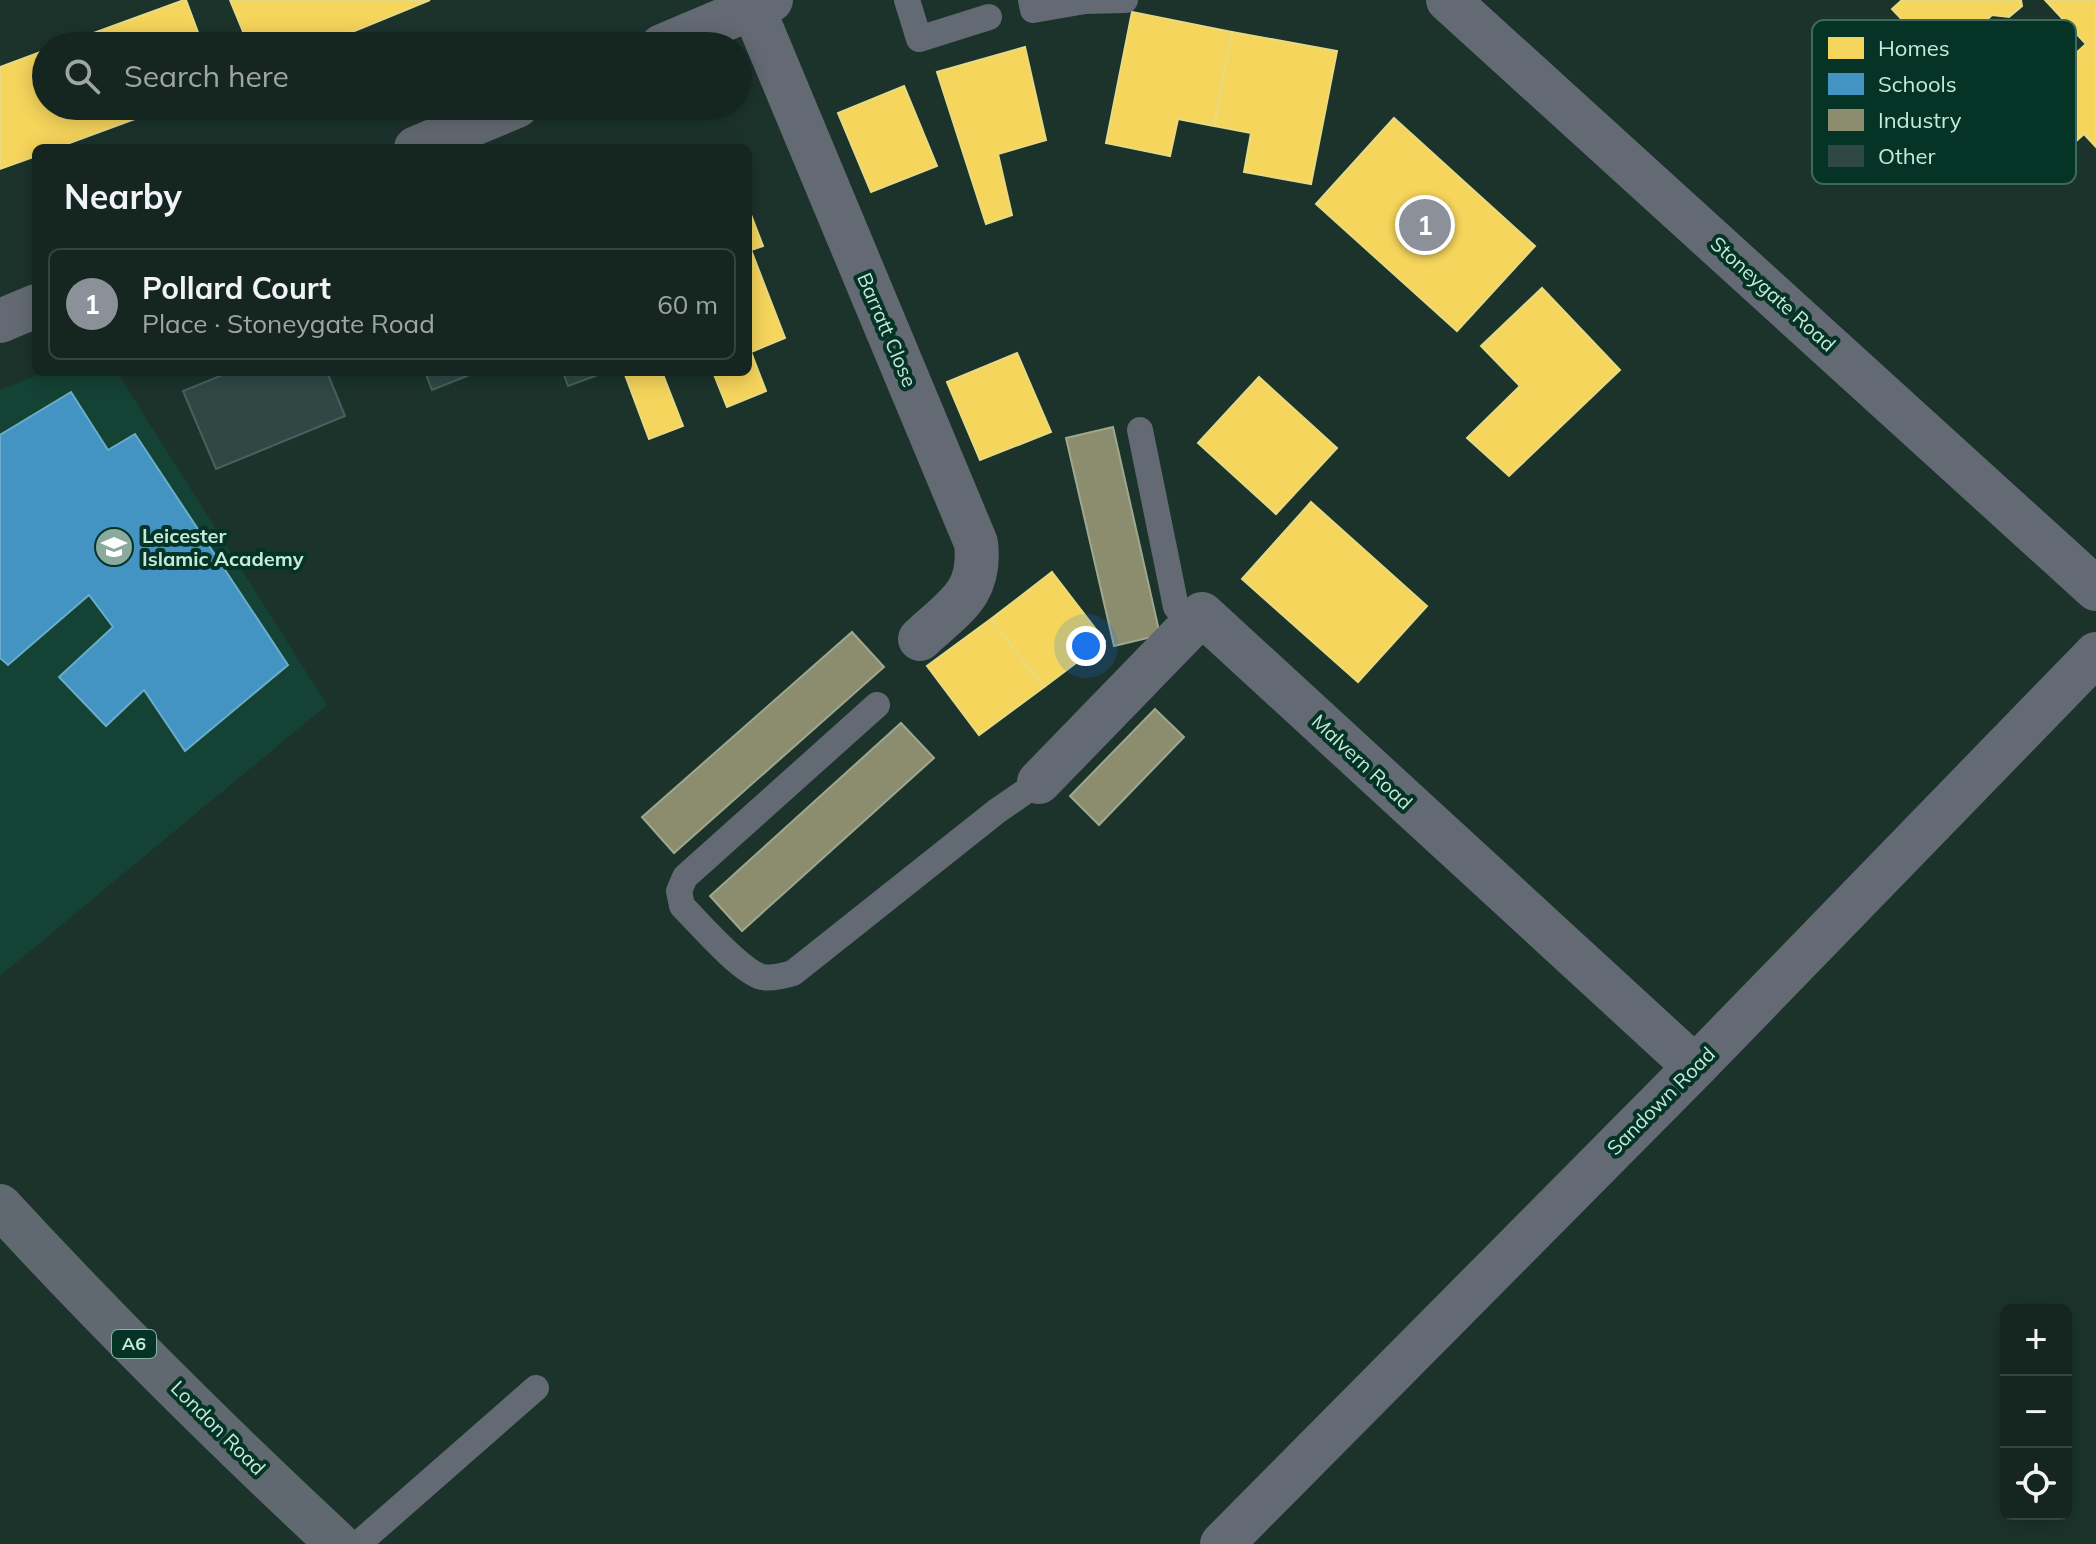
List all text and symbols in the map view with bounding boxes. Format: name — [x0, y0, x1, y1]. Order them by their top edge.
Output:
legend — [1812, 20, 2076, 184]
search box — [32, 32, 752, 120]
text: Homes — [1878, 34, 1950, 62]
icon: search — [60, 54, 104, 98]
text: Search here — [124, 57, 289, 95]
text: Schools — [1878, 70, 1957, 98]
text: Industry — [1878, 106, 1962, 134]
text: Other — [1878, 142, 1936, 170]
text: Nearby — [64, 175, 182, 218]
pin: 1 — [1399, 195, 1451, 255]
street label: Stoneygate Road — [1706, 231, 1841, 356]
text: Pollard Court — [142, 269, 331, 307]
street label: Barratt Close — [852, 269, 923, 391]
text: 1 — [84, 288, 100, 321]
text: 60 m — [657, 288, 718, 321]
text: Place · Stoneygate Road — [142, 307, 435, 340]
place label: Leicester Islamic Academy — [142, 523, 304, 571]
school or university icon: Leicester Islamic Academy — [93, 526, 135, 568]
your location — [1066, 626, 1106, 666]
street label: Malvern Road — [1307, 709, 1418, 815]
street label: Sandown Road — [1601, 1041, 1720, 1160]
map controls — [2000, 1304, 2072, 1520]
button: + — [2000, 1304, 2072, 1376]
road number: A6 — [112, 1330, 156, 1358]
street label: London Road — [166, 1375, 271, 1480]
button: − — [2000, 1376, 2072, 1448]
button: locate — [2000, 1448, 2072, 1520]

